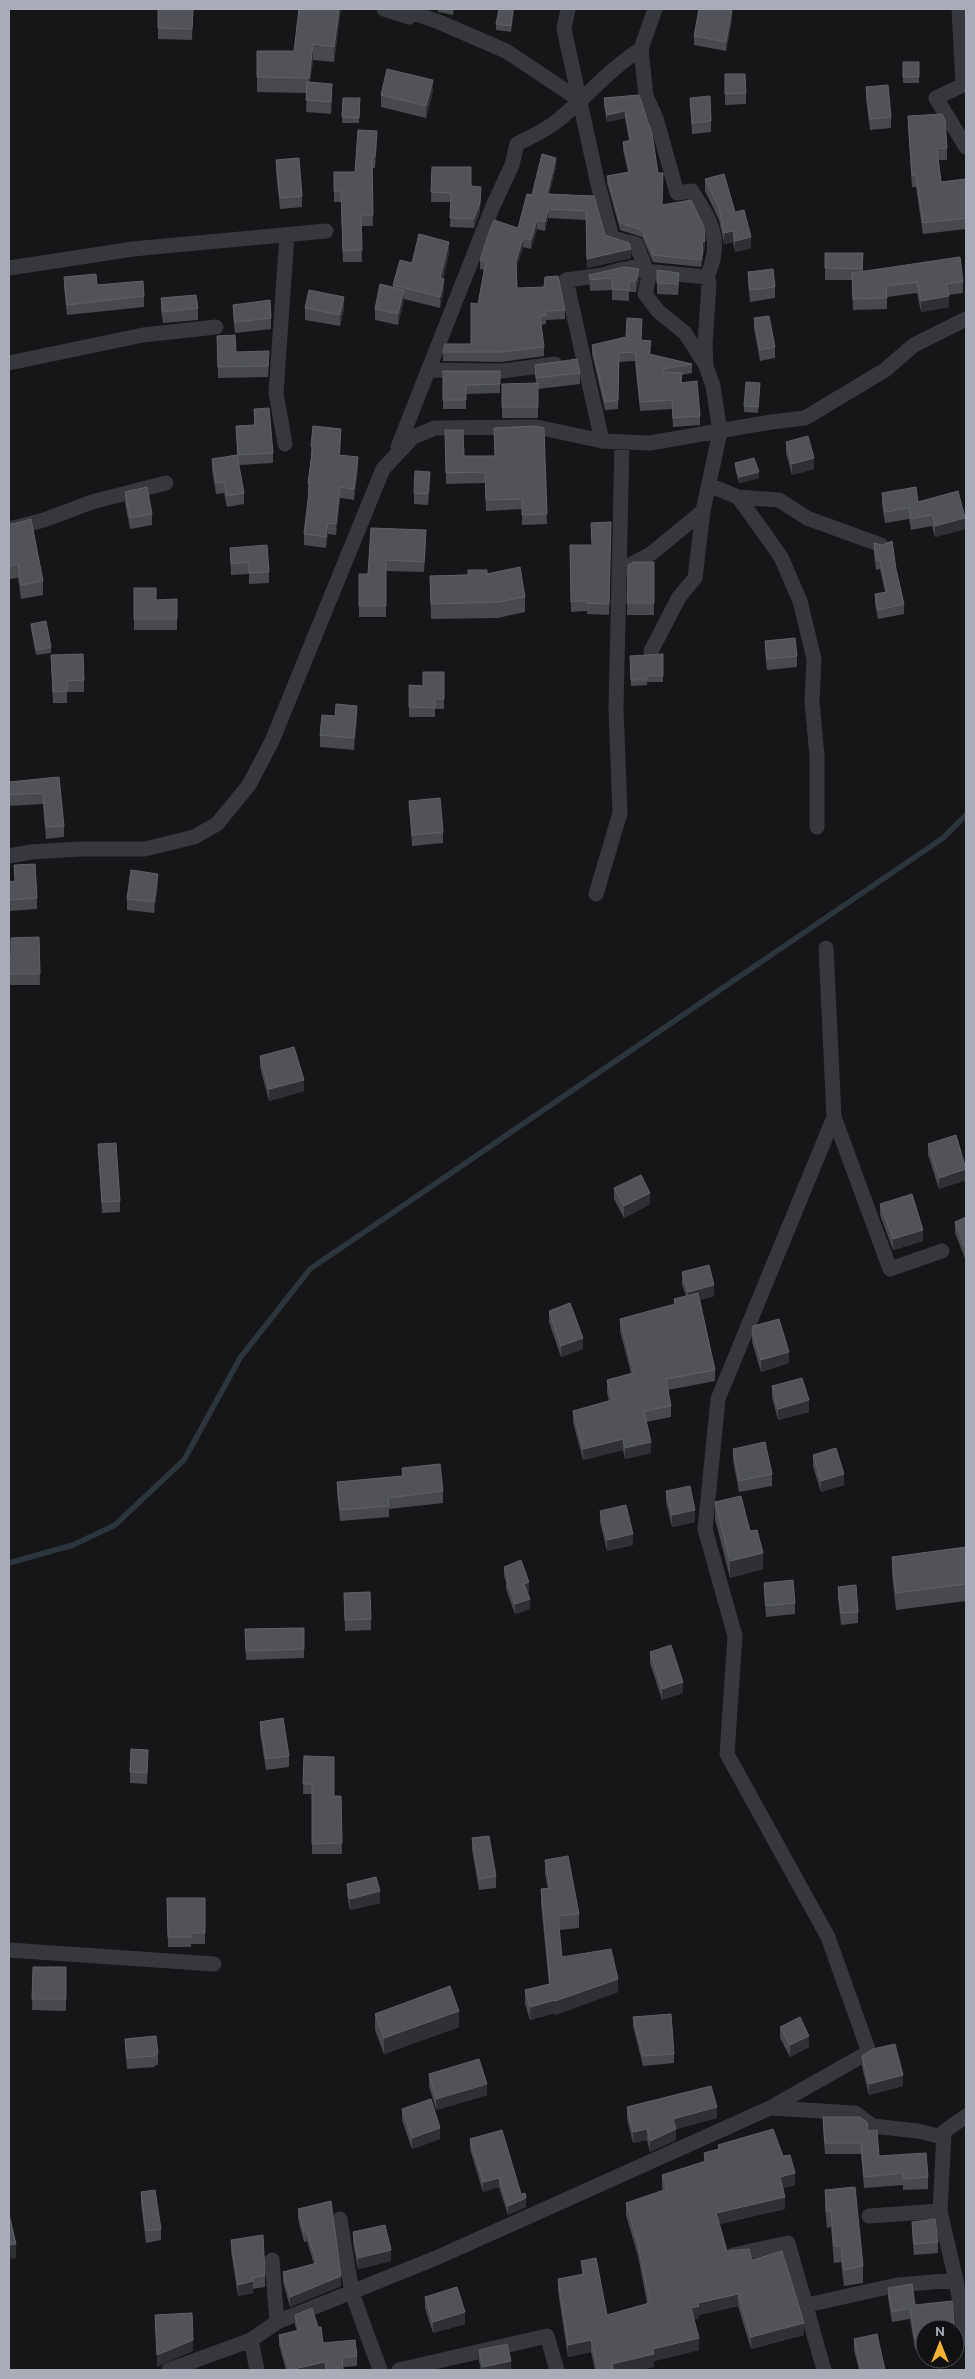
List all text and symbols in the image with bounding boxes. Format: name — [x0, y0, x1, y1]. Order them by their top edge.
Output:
north arrow — [915, 2319, 965, 2369]
text: N — [935, 2324, 945, 2341]

